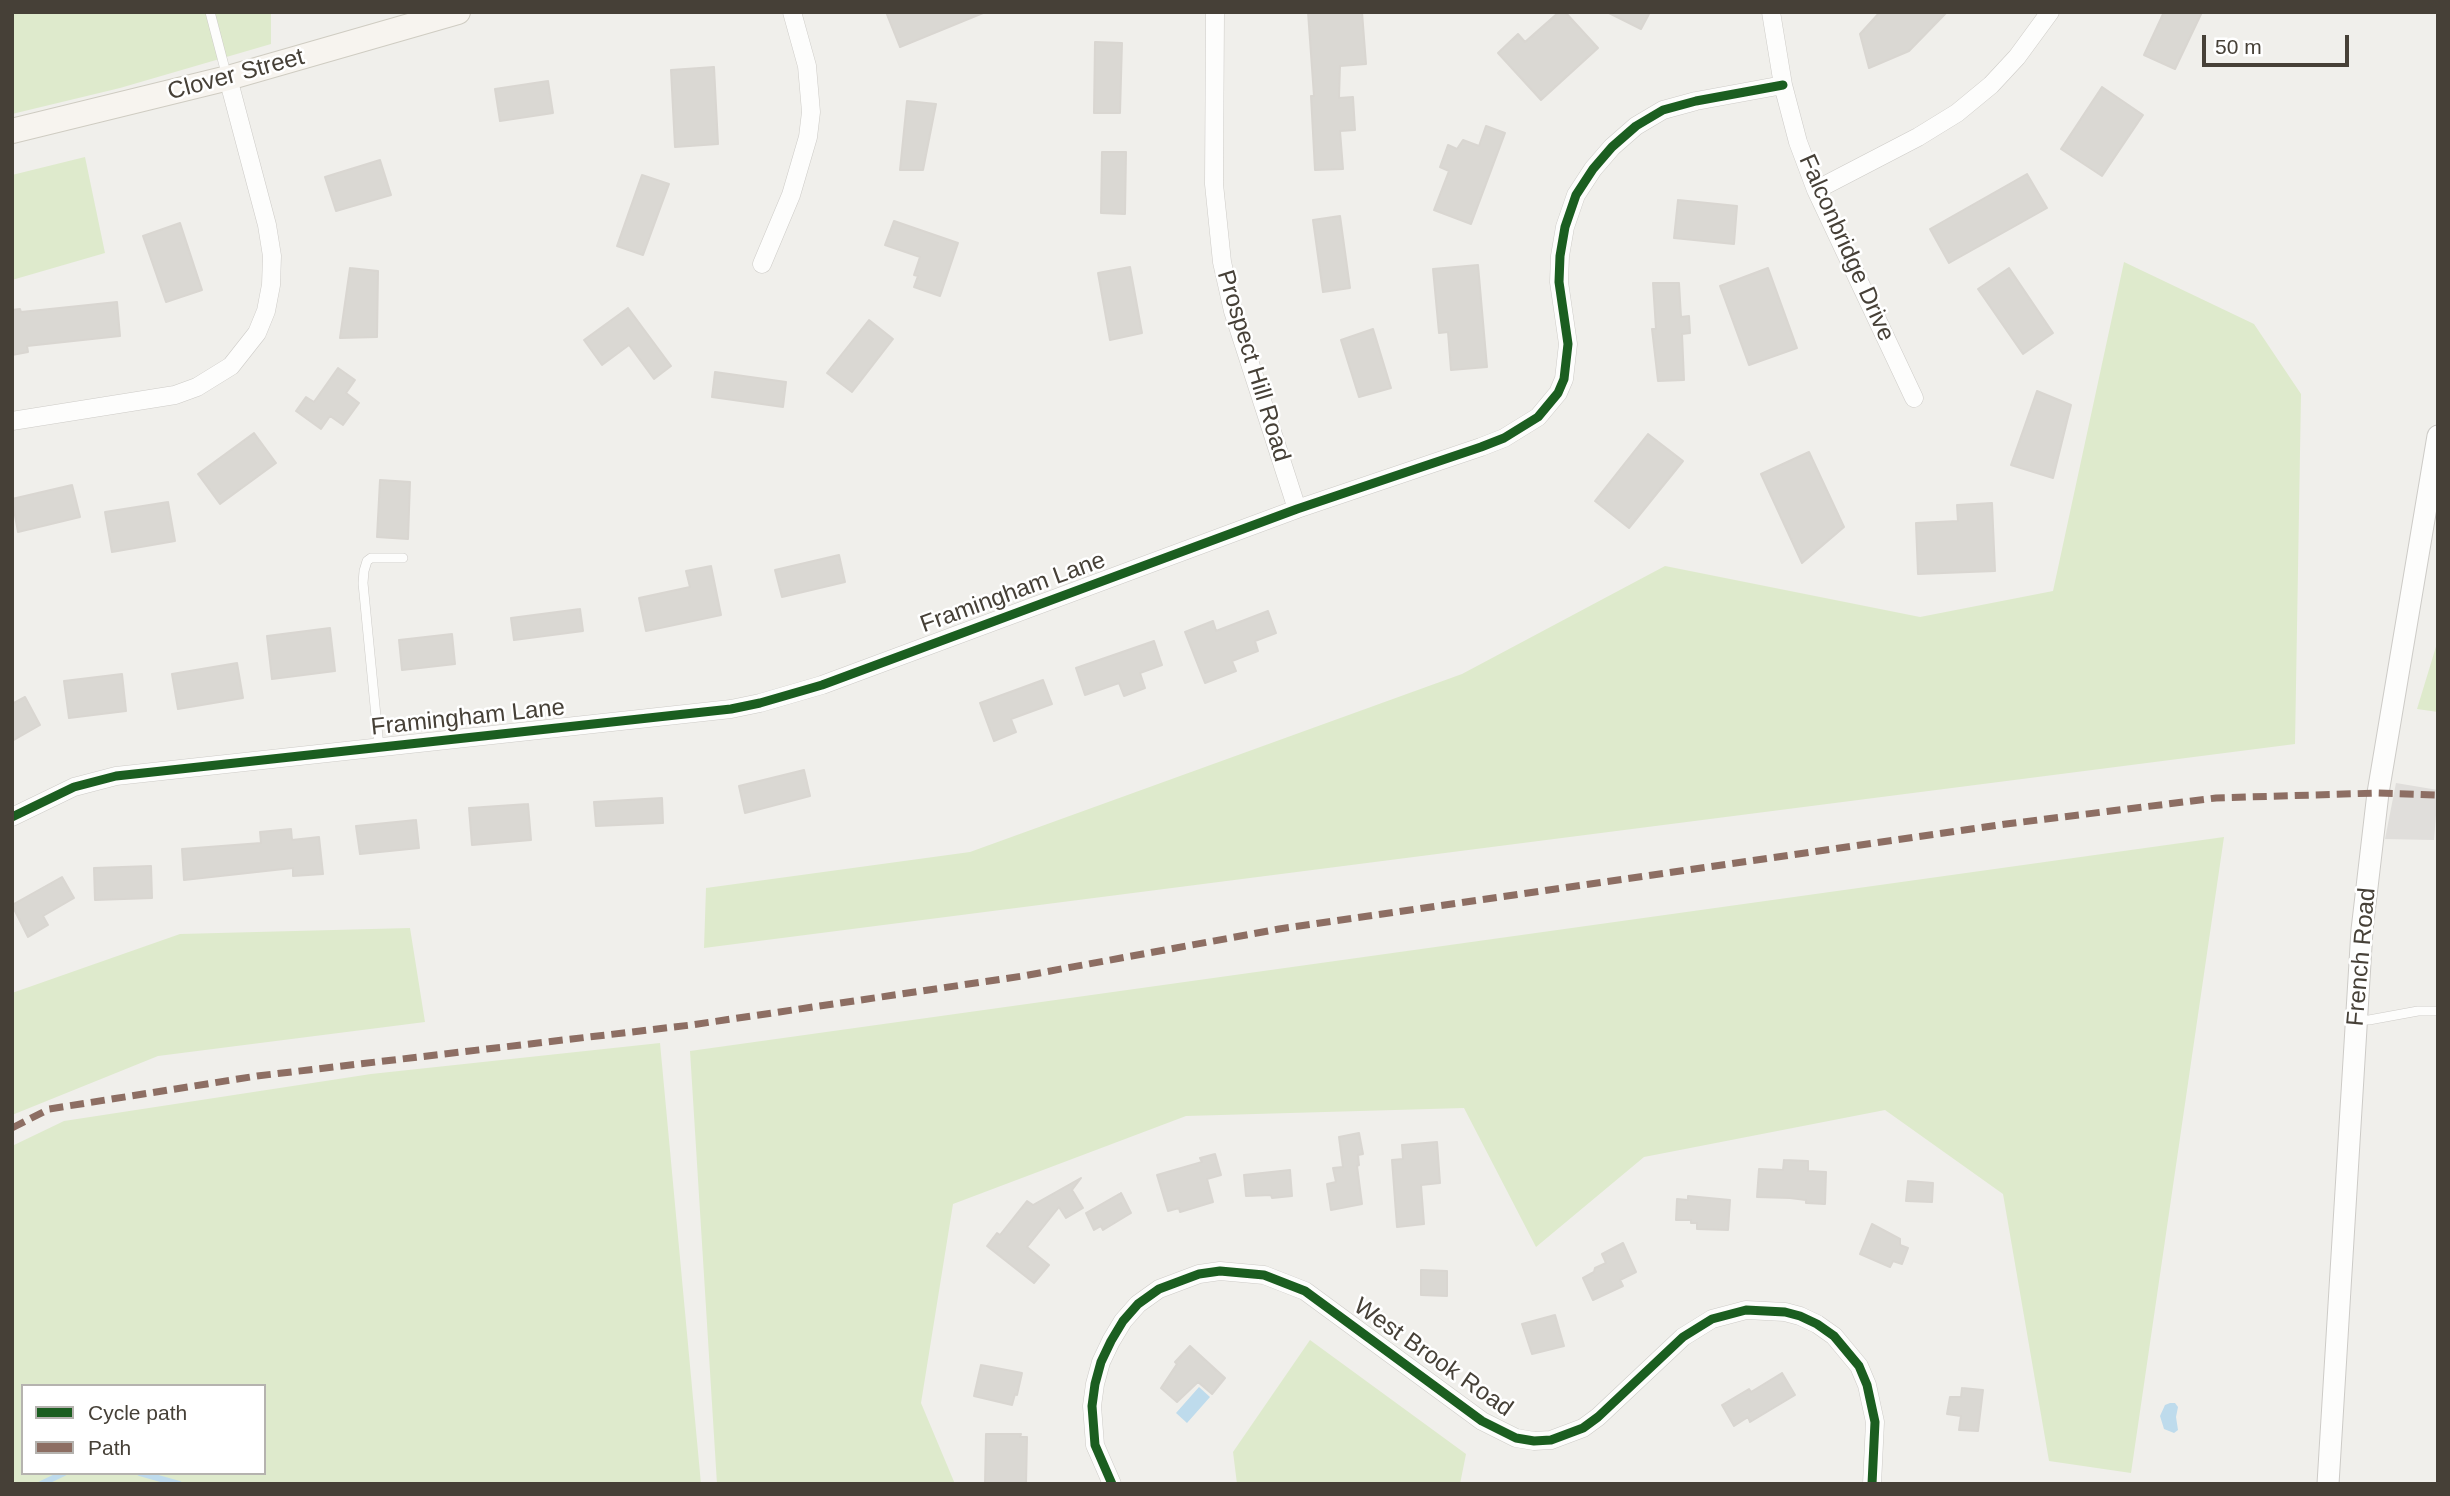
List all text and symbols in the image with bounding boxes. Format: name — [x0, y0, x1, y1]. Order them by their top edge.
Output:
scale bar — [2205, 21, 2352, 65]
text: 50 m — [2215, 35, 2262, 58]
street label: Clover Street — [165, 43, 307, 107]
street label: Falconbridge Drive — [1792, 150, 1900, 346]
street label: Prospect Hill Road — [1210, 267, 1296, 465]
street label: Framingham Lane — [917, 546, 1109, 640]
street label: Framingham Lane — [370, 693, 566, 743]
street label: French Road — [2342, 887, 2382, 1027]
street label: West Brook Road — [1348, 1292, 1518, 1424]
legend — [21, 1384, 266, 1475]
text: Cycle path — [88, 1401, 187, 1424]
text: Path — [88, 1436, 131, 1459]

